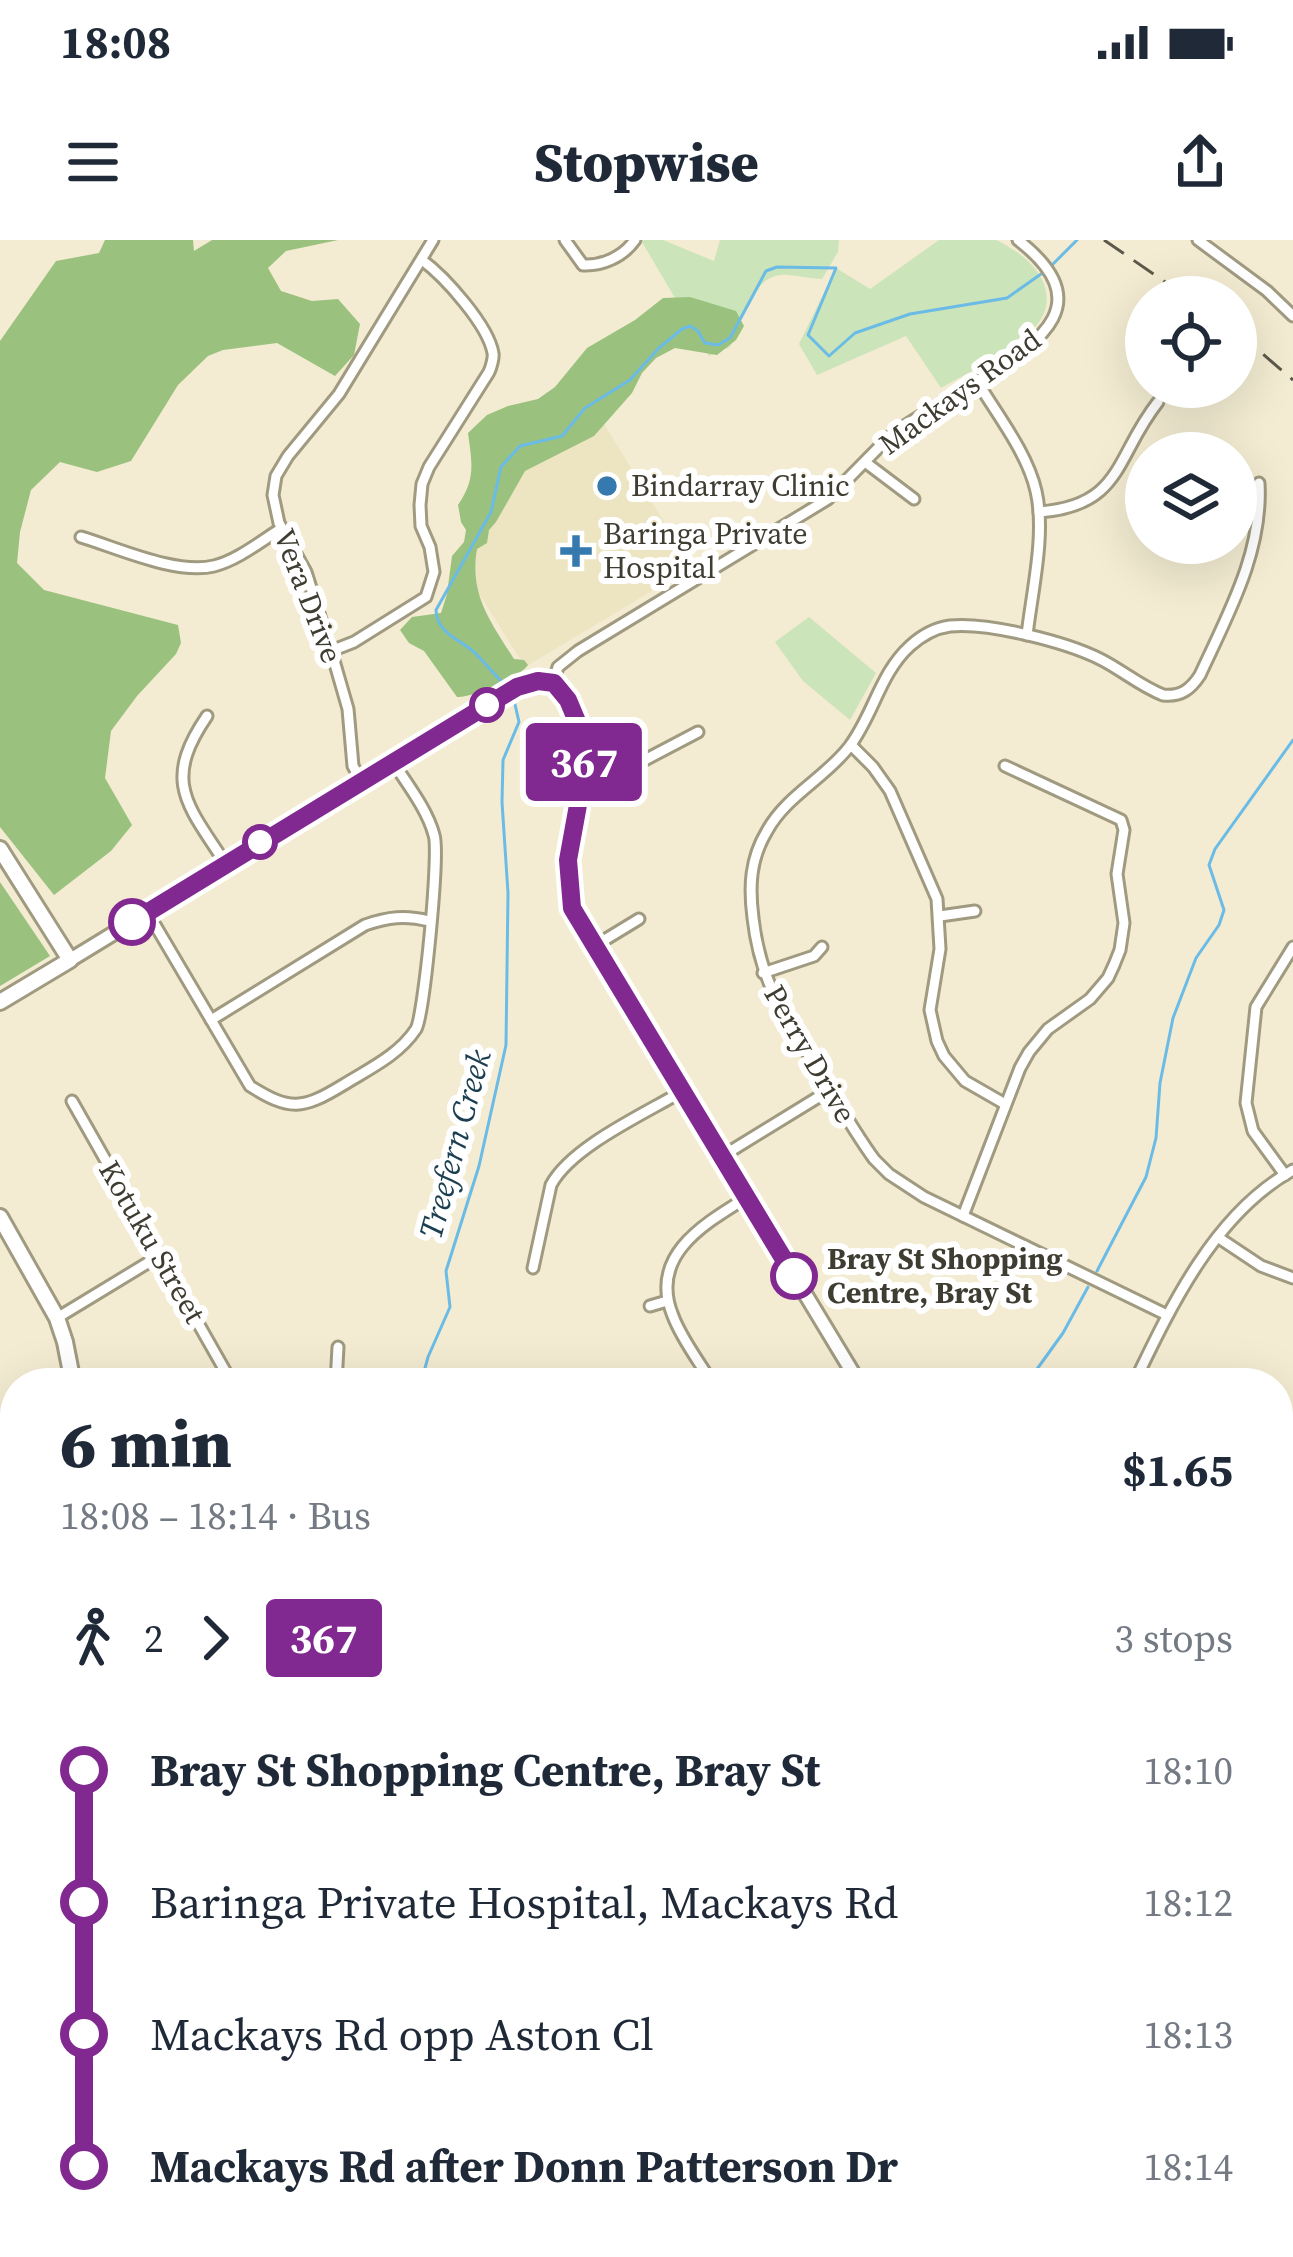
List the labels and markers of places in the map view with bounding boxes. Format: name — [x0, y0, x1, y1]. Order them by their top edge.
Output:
place label: Bindarray Clinic — [631, 465, 850, 506]
marker: Bindarray Clinic — [594, 473, 620, 499]
place label: Baringa Private Hospital — [603, 513, 808, 588]
marker: Baringa Private Hospital — [560, 535, 592, 567]
unlabelled marker — [471, 689, 503, 721]
unlabelled marker — [244, 826, 276, 858]
unlabelled marker — [110, 900, 154, 944]
place label: Bray St Shopping Centre, Bray St — [827, 1238, 1063, 1313]
marker: Bray St Shopping Centre, Bray St — [772, 1254, 816, 1298]

